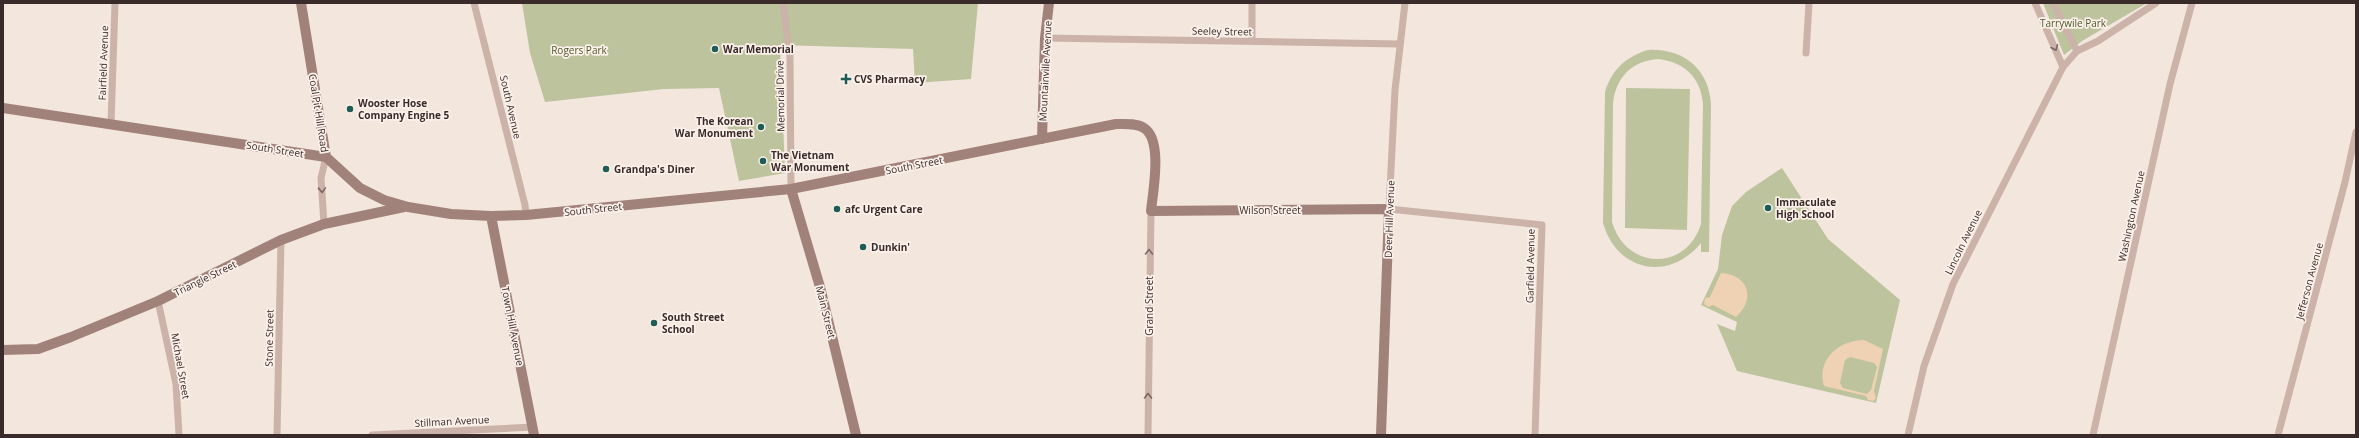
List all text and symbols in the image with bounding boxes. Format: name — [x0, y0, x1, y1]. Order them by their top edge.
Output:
park label: Tarrywile Park — [2040, 16, 2107, 30]
street label: Mountainville Avenue — [1035, 20, 1055, 122]
street label: Seeley Street — [1192, 23, 1253, 39]
street label: Fairfield Avenue — [95, 25, 111, 101]
place label: War Memorial — [723, 42, 794, 56]
park label: Rogers Park — [551, 43, 608, 57]
marker: War Memorial — [710, 44, 720, 54]
one-way arrow — [2050, 44, 2058, 51]
street label: Memorial Drive — [772, 60, 788, 132]
place label: CVS Pharmacy — [854, 72, 925, 86]
street label: Coal Pit Hill Road — [306, 73, 332, 153]
street label: South Avenue — [497, 74, 525, 140]
marker: CVS Pharmacy — [841, 74, 851, 84]
place label: Wooster Hose Company Engine 5 — [358, 96, 450, 122]
marker: Wooster Hose Company Engine 5 — [345, 104, 355, 114]
place label: The Korean War Monument — [675, 114, 754, 140]
marker: The Korean War Monument — [756, 122, 766, 132]
street label: South Street — [245, 138, 305, 161]
place label: The Vietnam War Monument — [771, 148, 850, 174]
street label: South Street — [884, 153, 944, 177]
marker: The Vietnam War Monument — [758, 156, 768, 166]
place label: Grandpa's Diner — [614, 162, 695, 176]
marker: Grandpa's Diner — [601, 164, 611, 174]
street label: Washington Avenue — [2114, 169, 2148, 263]
street label: Deer Hill Avenue — [1381, 180, 1397, 258]
one-way arrow — [317, 187, 326, 193]
place label: Immaculate High School — [1776, 195, 1836, 221]
street label: South Street — [563, 199, 623, 219]
place label: afc Urgent Care — [845, 202, 923, 216]
street label: Wilson Street — [1239, 203, 1301, 217]
marker: Immaculate High School — [1763, 203, 1773, 213]
marker: afc Urgent Care — [832, 204, 842, 214]
street label: Lincoln Avenue — [1941, 207, 1985, 277]
street label: Garfield Avenue — [1522, 228, 1538, 303]
place label: Dunkin' — [871, 240, 910, 254]
street label: Jefferson Avenue — [2292, 241, 2326, 322]
marker: Dunkin' — [858, 242, 868, 252]
one-way arrow — [1145, 249, 1153, 255]
street label: Triangle Street — [171, 257, 239, 299]
street label: Grand Street — [1142, 276, 1156, 336]
street label: Main Street — [813, 284, 839, 340]
street label: Town Hill Avenue — [498, 285, 528, 367]
street label: Stone Street — [262, 309, 277, 367]
place label: South Street School — [662, 310, 725, 336]
marker: South Street School — [649, 318, 659, 328]
street label: Michael Street — [168, 332, 194, 400]
one-way arrow — [1144, 393, 1152, 399]
street label: Stillman Avenue — [414, 412, 490, 430]

